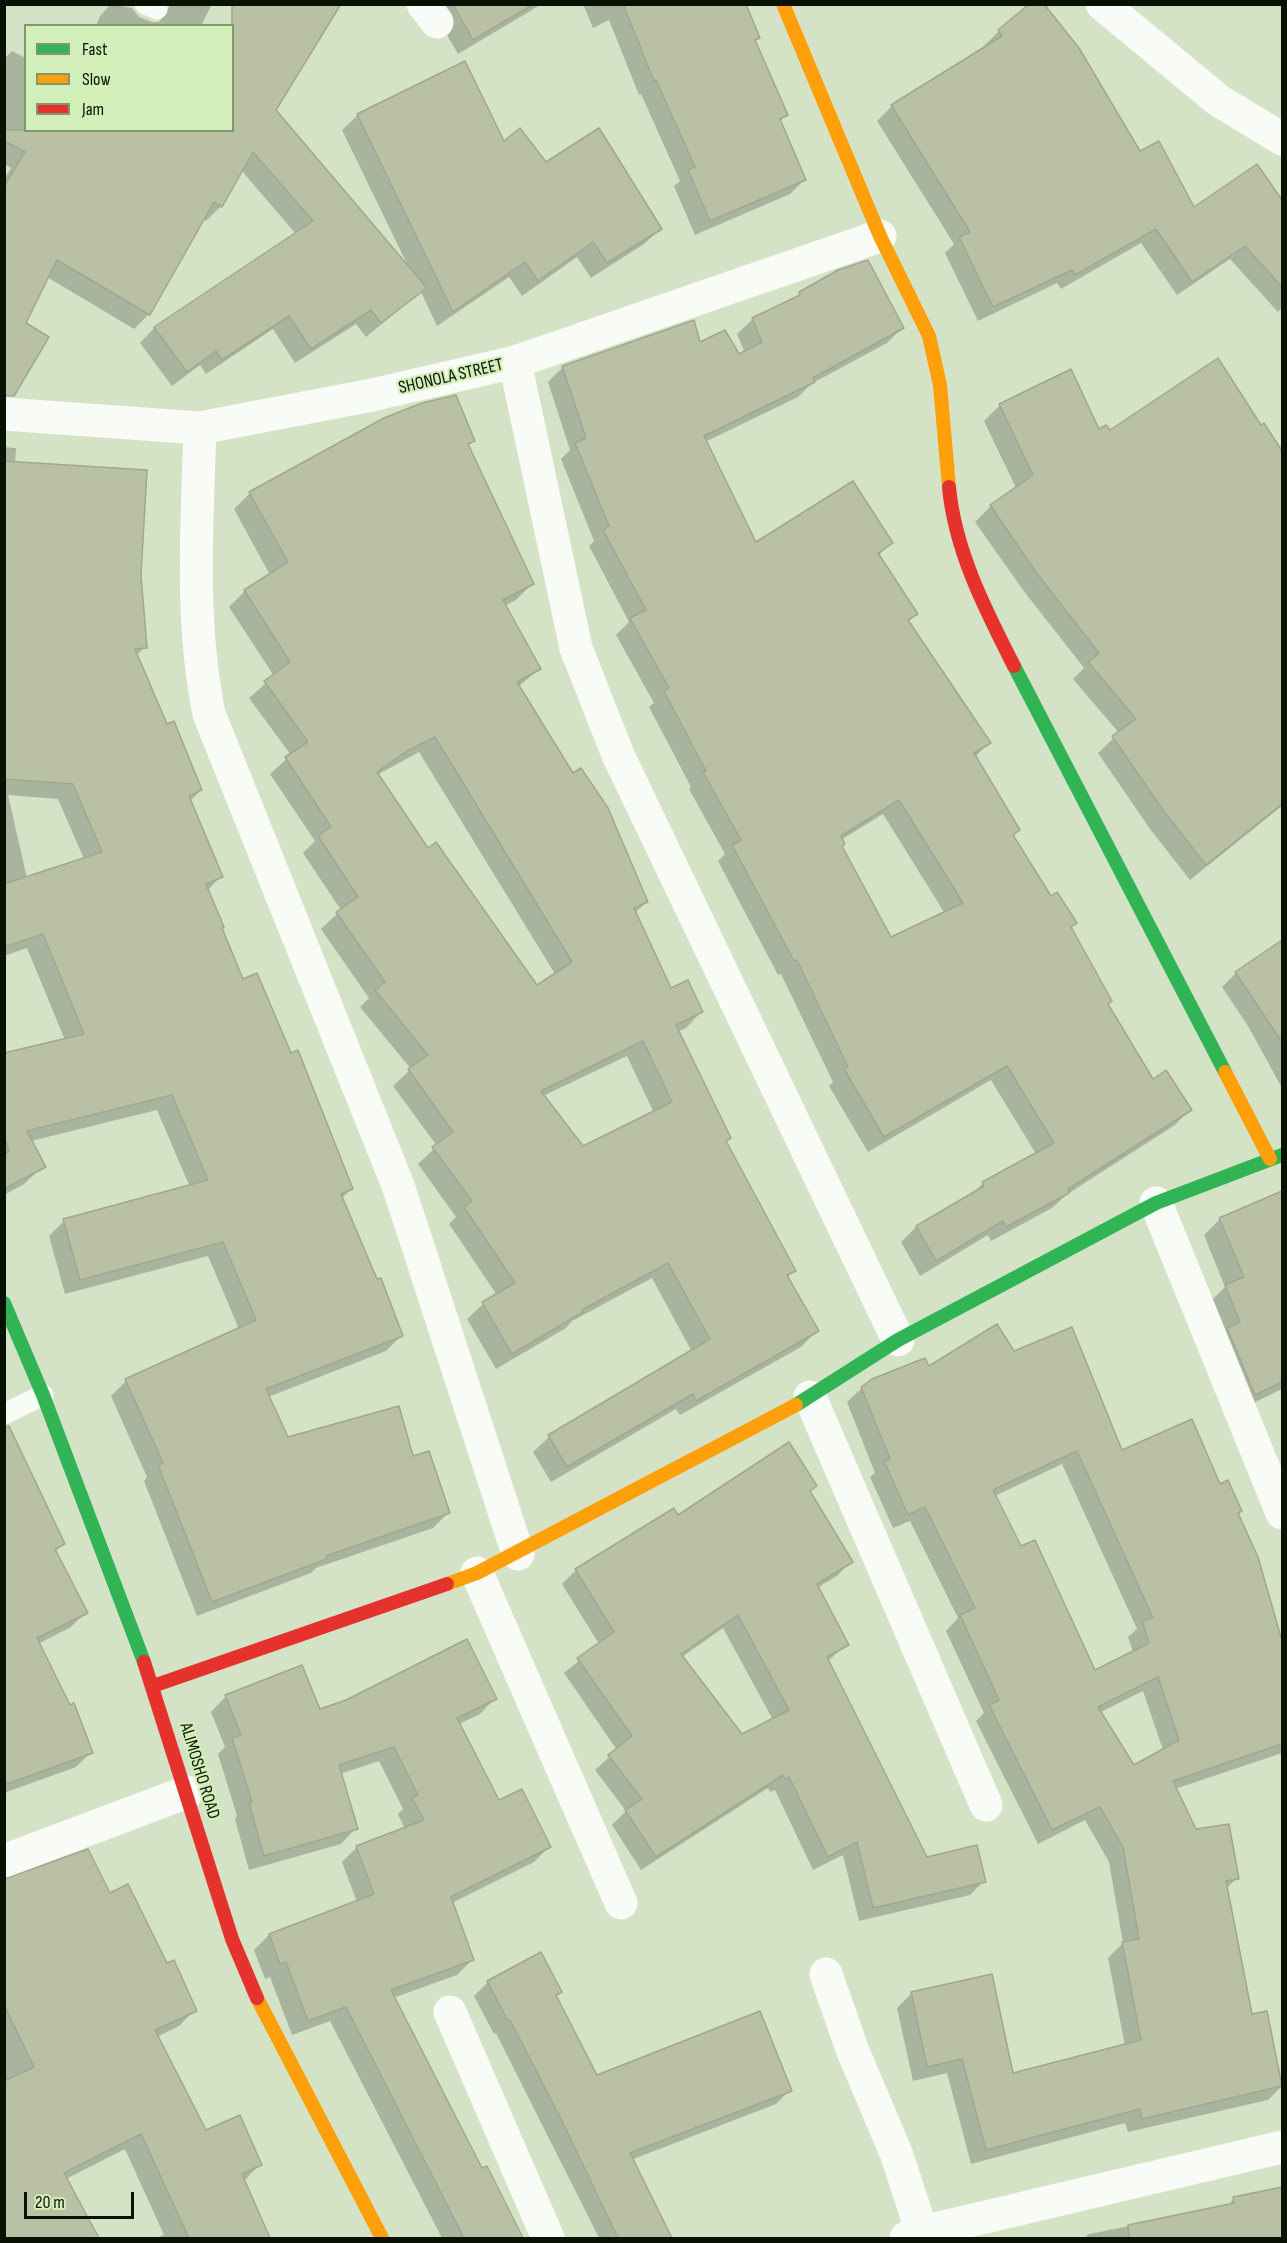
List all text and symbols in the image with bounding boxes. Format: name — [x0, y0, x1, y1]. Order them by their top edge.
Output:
legend — [24, 24, 234, 132]
text: Fast — [82, 39, 107, 60]
text: Slow — [82, 69, 111, 90]
text: Jam — [82, 99, 104, 120]
street label: SHONOLA STREET — [397, 354, 505, 400]
street label: ALIMOSHO ROAD — [174, 1720, 224, 1822]
scale bar — [27, 2180, 136, 2218]
text: 20 m — [35, 2192, 65, 2213]

